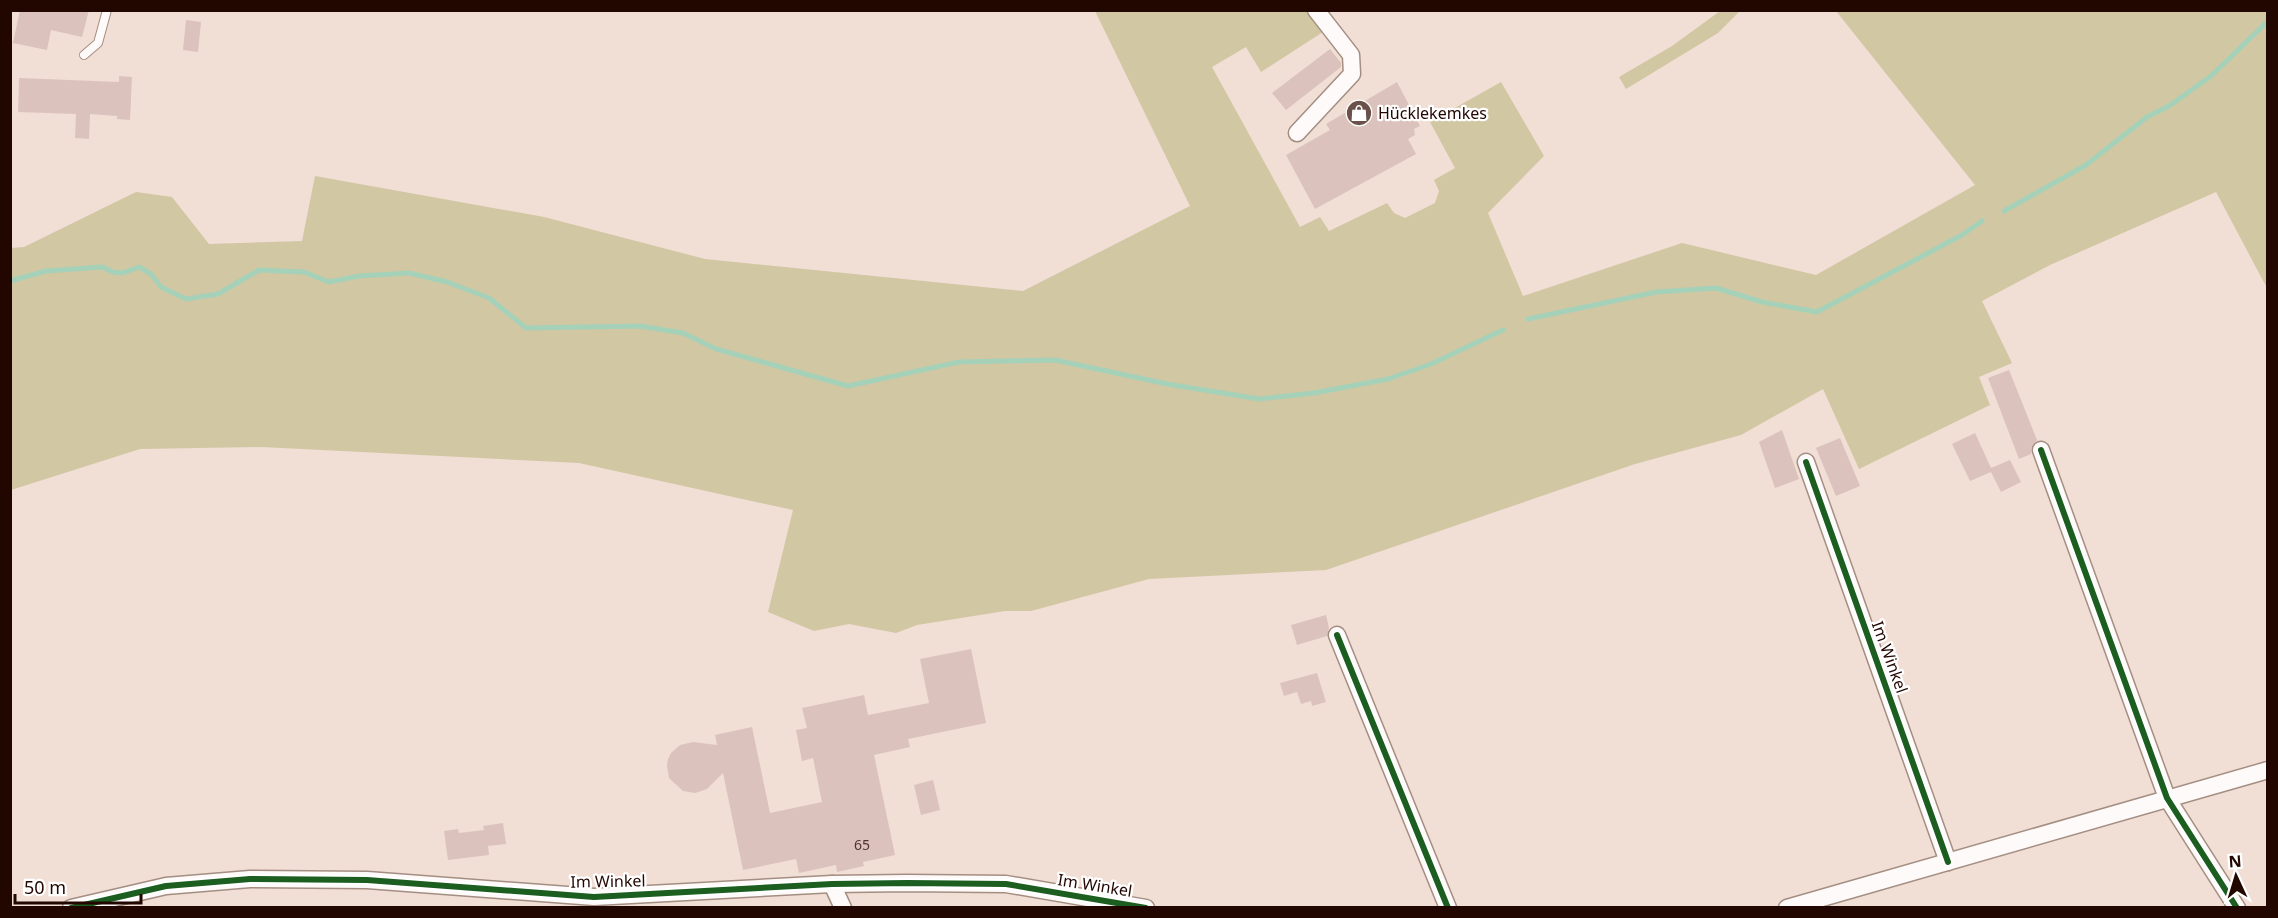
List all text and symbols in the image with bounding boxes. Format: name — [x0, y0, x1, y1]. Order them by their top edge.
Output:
shop icon: Hücklekemkes — [1344, 98, 1374, 128]
place label: Hücklekemkes — [1378, 102, 1487, 124]
street label: Im Winkel — [1867, 618, 1913, 696]
house number: 65 — [854, 835, 870, 854]
north arrow — [2206, 846, 2266, 906]
text: N — [2228, 850, 2242, 872]
scale bar — [15, 867, 141, 905]
street label: Im Winkel — [1056, 868, 1134, 902]
street label: Im Winkel — [570, 869, 646, 893]
text: 50 m — [24, 875, 66, 899]

